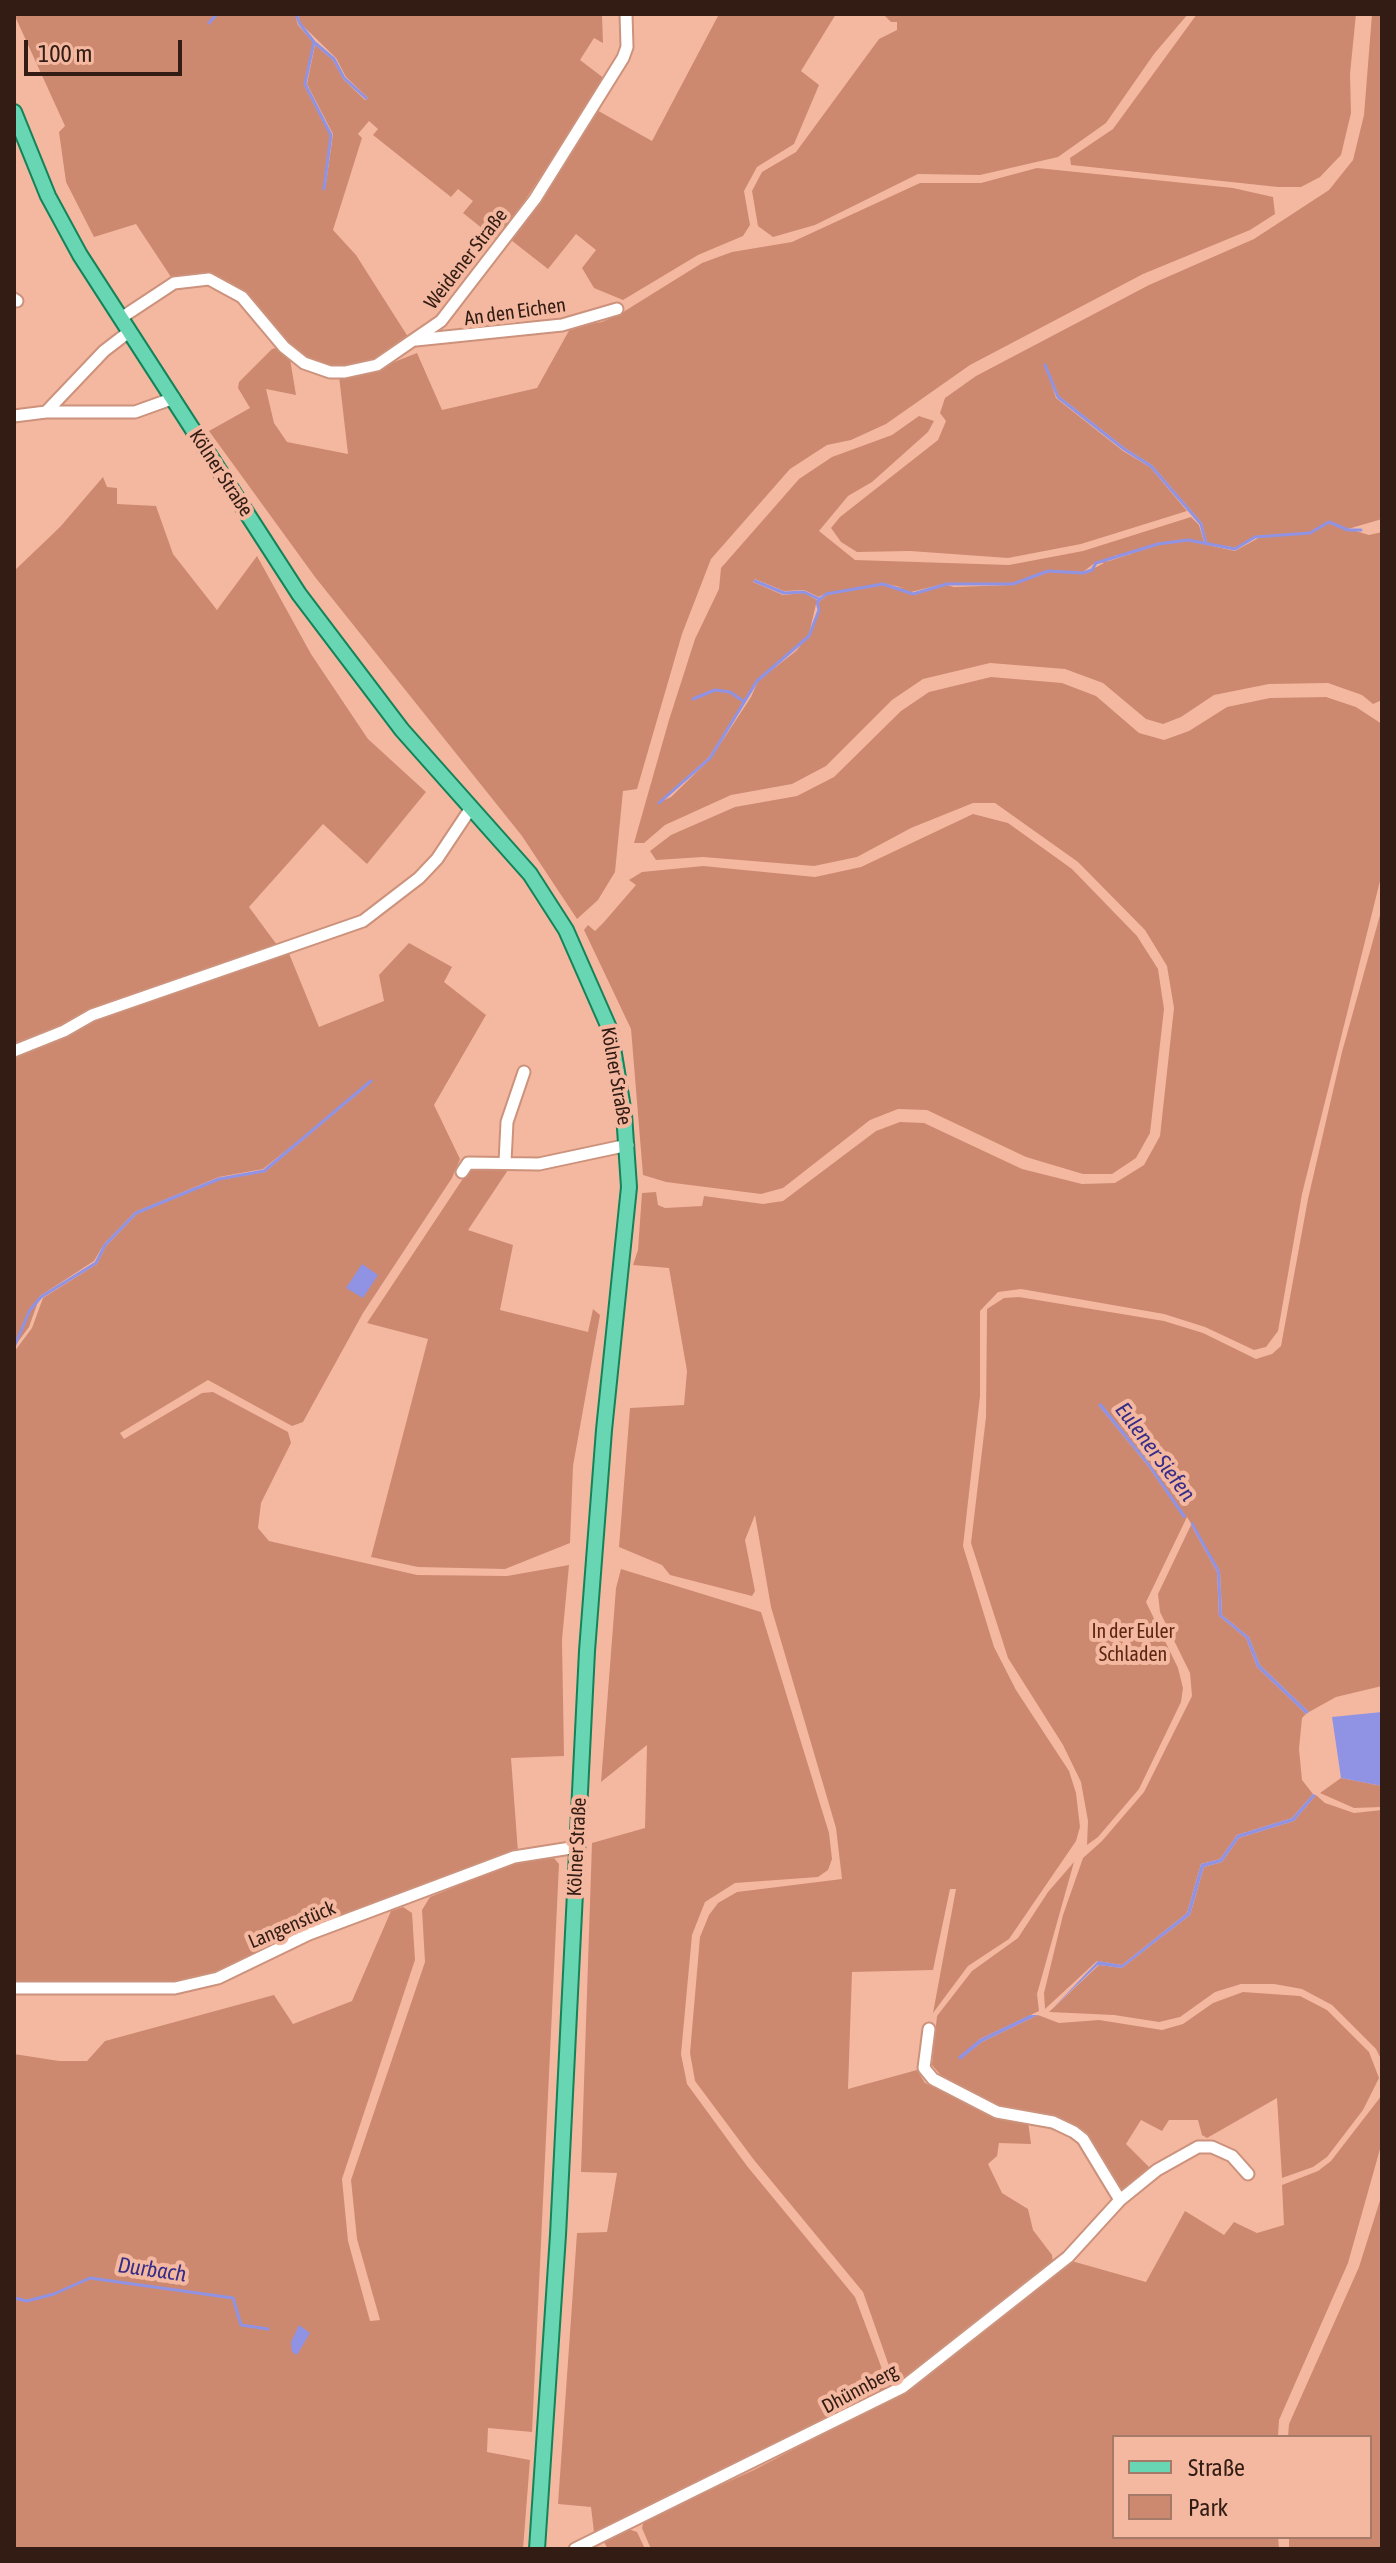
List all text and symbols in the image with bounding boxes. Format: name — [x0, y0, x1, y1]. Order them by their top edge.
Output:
scale bar — [28, 24, 186, 74]
text: 100 m — [38, 40, 92, 67]
street label: Weidener Straße — [419, 204, 513, 314]
street label: An den Eichen — [463, 293, 567, 331]
street label: Kölner Straße — [184, 425, 258, 521]
street label: Kölner Straße — [596, 1025, 636, 1127]
water label: Eulener Siefen — [1109, 1397, 1201, 1507]
park label: In der Euler Schladen — [1092, 1620, 1174, 1667]
street label: Kölner Straße — [562, 1797, 592, 1897]
street label: Langenstück — [245, 1896, 339, 1954]
water label: Durbach — [116, 2252, 188, 2288]
street label: Dhünnberg — [818, 2359, 902, 2419]
legend — [1112, 2435, 1372, 2539]
text: Straße — [1188, 2454, 1245, 2481]
text: Park — [1188, 2494, 1228, 2521]

